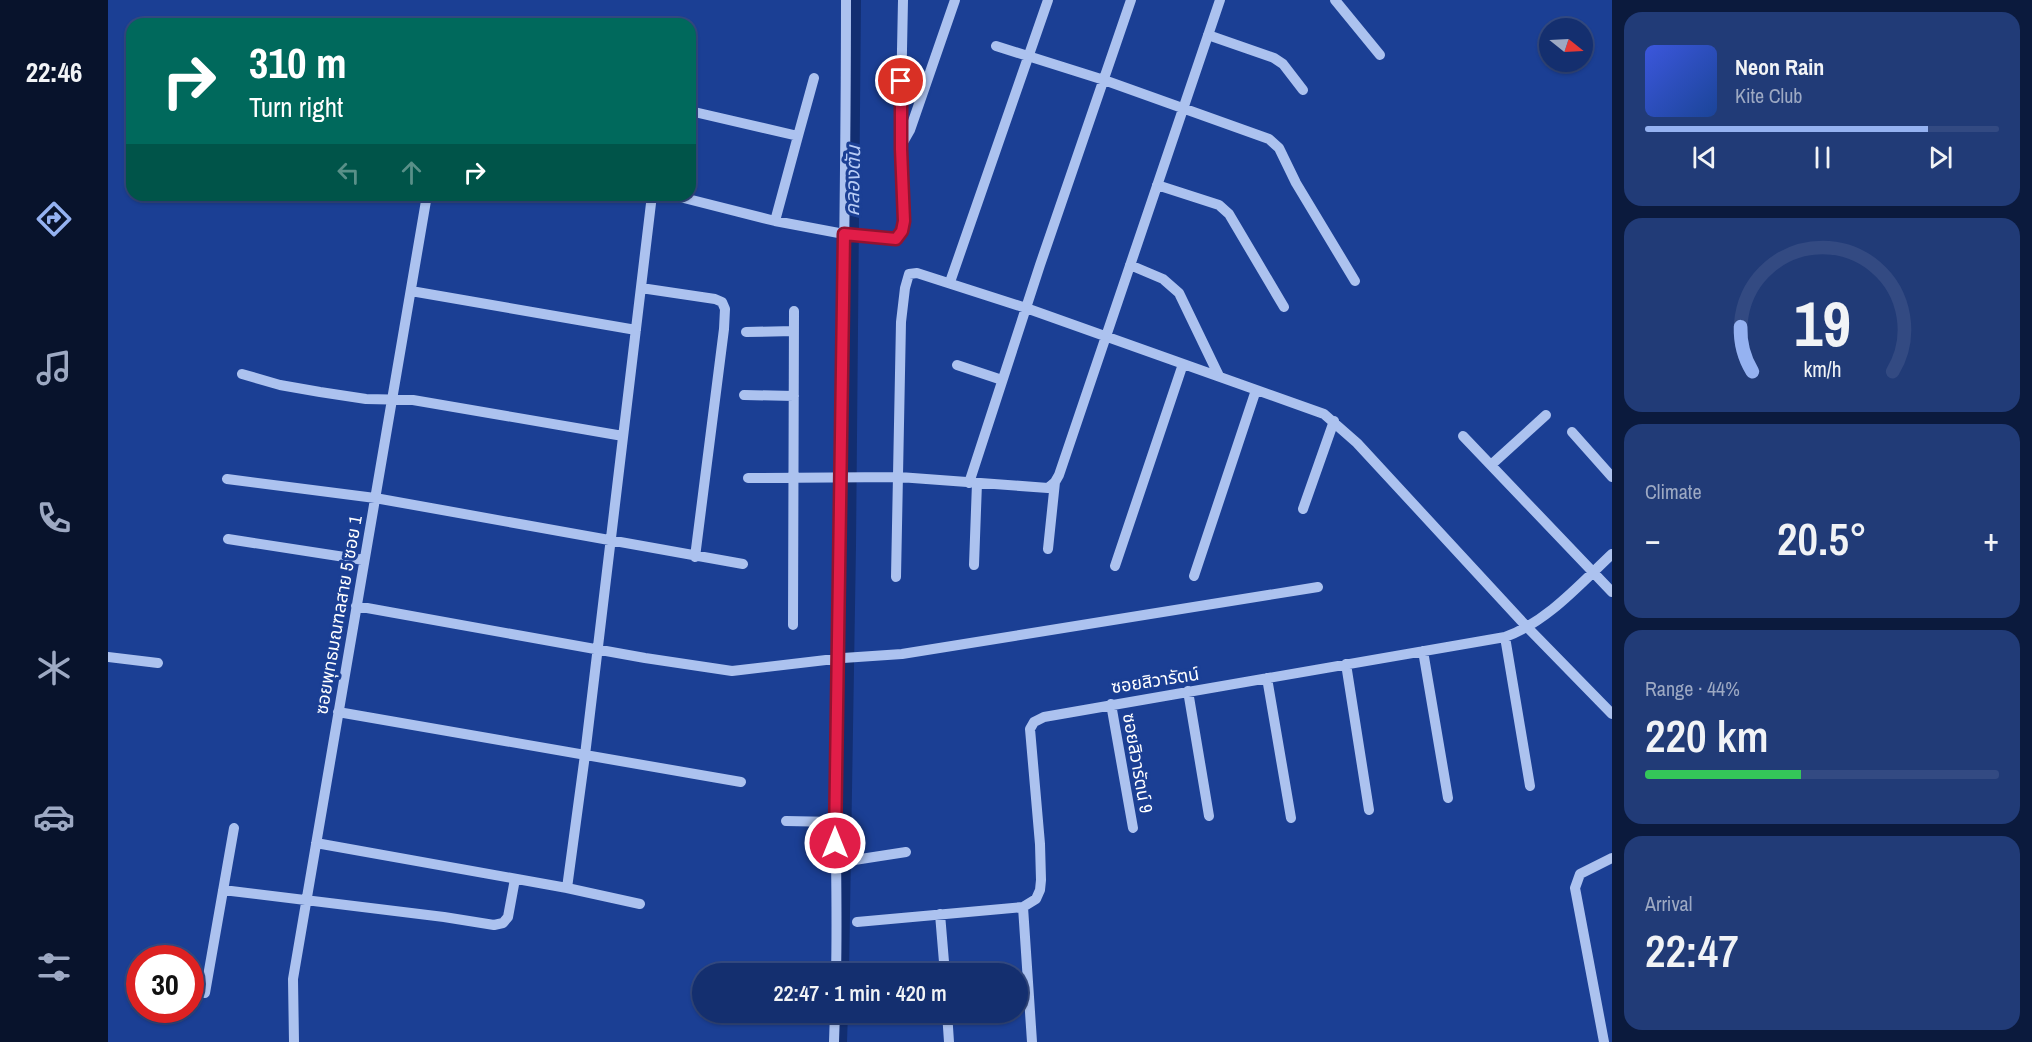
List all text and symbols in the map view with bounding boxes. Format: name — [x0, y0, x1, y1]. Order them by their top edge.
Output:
north arrow — [1539, 18, 1593, 72]
map controls — [1539, 18, 1593, 72]
text: 310 m — [249, 35, 347, 91]
icon: right — [150, 42, 228, 120]
text: Neon Rain — [1735, 52, 1824, 82]
text: 22:46 — [26, 54, 82, 90]
pin — [875, 55, 926, 106]
icon: arrive — [884, 64, 917, 97]
text: Kite Club — [1735, 82, 1802, 109]
text: Turn right — [249, 89, 343, 125]
icon: previous — [1688, 141, 1721, 174]
icon: pause — [1806, 141, 1839, 174]
icon: next — [1924, 141, 1957, 174]
water label: คลองตัน — [838, 144, 866, 217]
icon: left — [332, 156, 365, 189]
icon: ahead — [395, 156, 428, 189]
icon: right — [458, 156, 491, 189]
icon: directions — [33, 198, 75, 240]
text: 19 — [1794, 281, 1850, 365]
icon: music — [33, 347, 75, 389]
text: km/h — [1803, 355, 1841, 384]
text: Climate — [1645, 478, 1702, 505]
icon: phone — [33, 497, 75, 539]
text: 20.5° — [1777, 508, 1867, 569]
street label: ซอยพุทธมณฑลสาย 5 ซอย 1 — [308, 513, 368, 716]
text: − — [1645, 517, 1661, 561]
text: + — [1983, 517, 1999, 561]
icon: climate — [33, 647, 75, 689]
street label: ซอยสิวารัตน์ — [1109, 661, 1201, 699]
text: Range · 44% — [1645, 675, 1740, 702]
text: 220 km — [1645, 705, 1769, 766]
street label: ซอยสิวารัตน์ 9 — [1117, 711, 1159, 815]
icon: car — [33, 796, 75, 838]
position arrow — [803, 811, 867, 875]
text: Arrival — [1645, 890, 1692, 917]
text: 22:47 — [1645, 920, 1739, 981]
speed limit sign: 30 — [126, 945, 204, 1023]
icon: filters — [33, 946, 75, 988]
text: 22:47 · 1 min · 420 m — [773, 978, 947, 1008]

